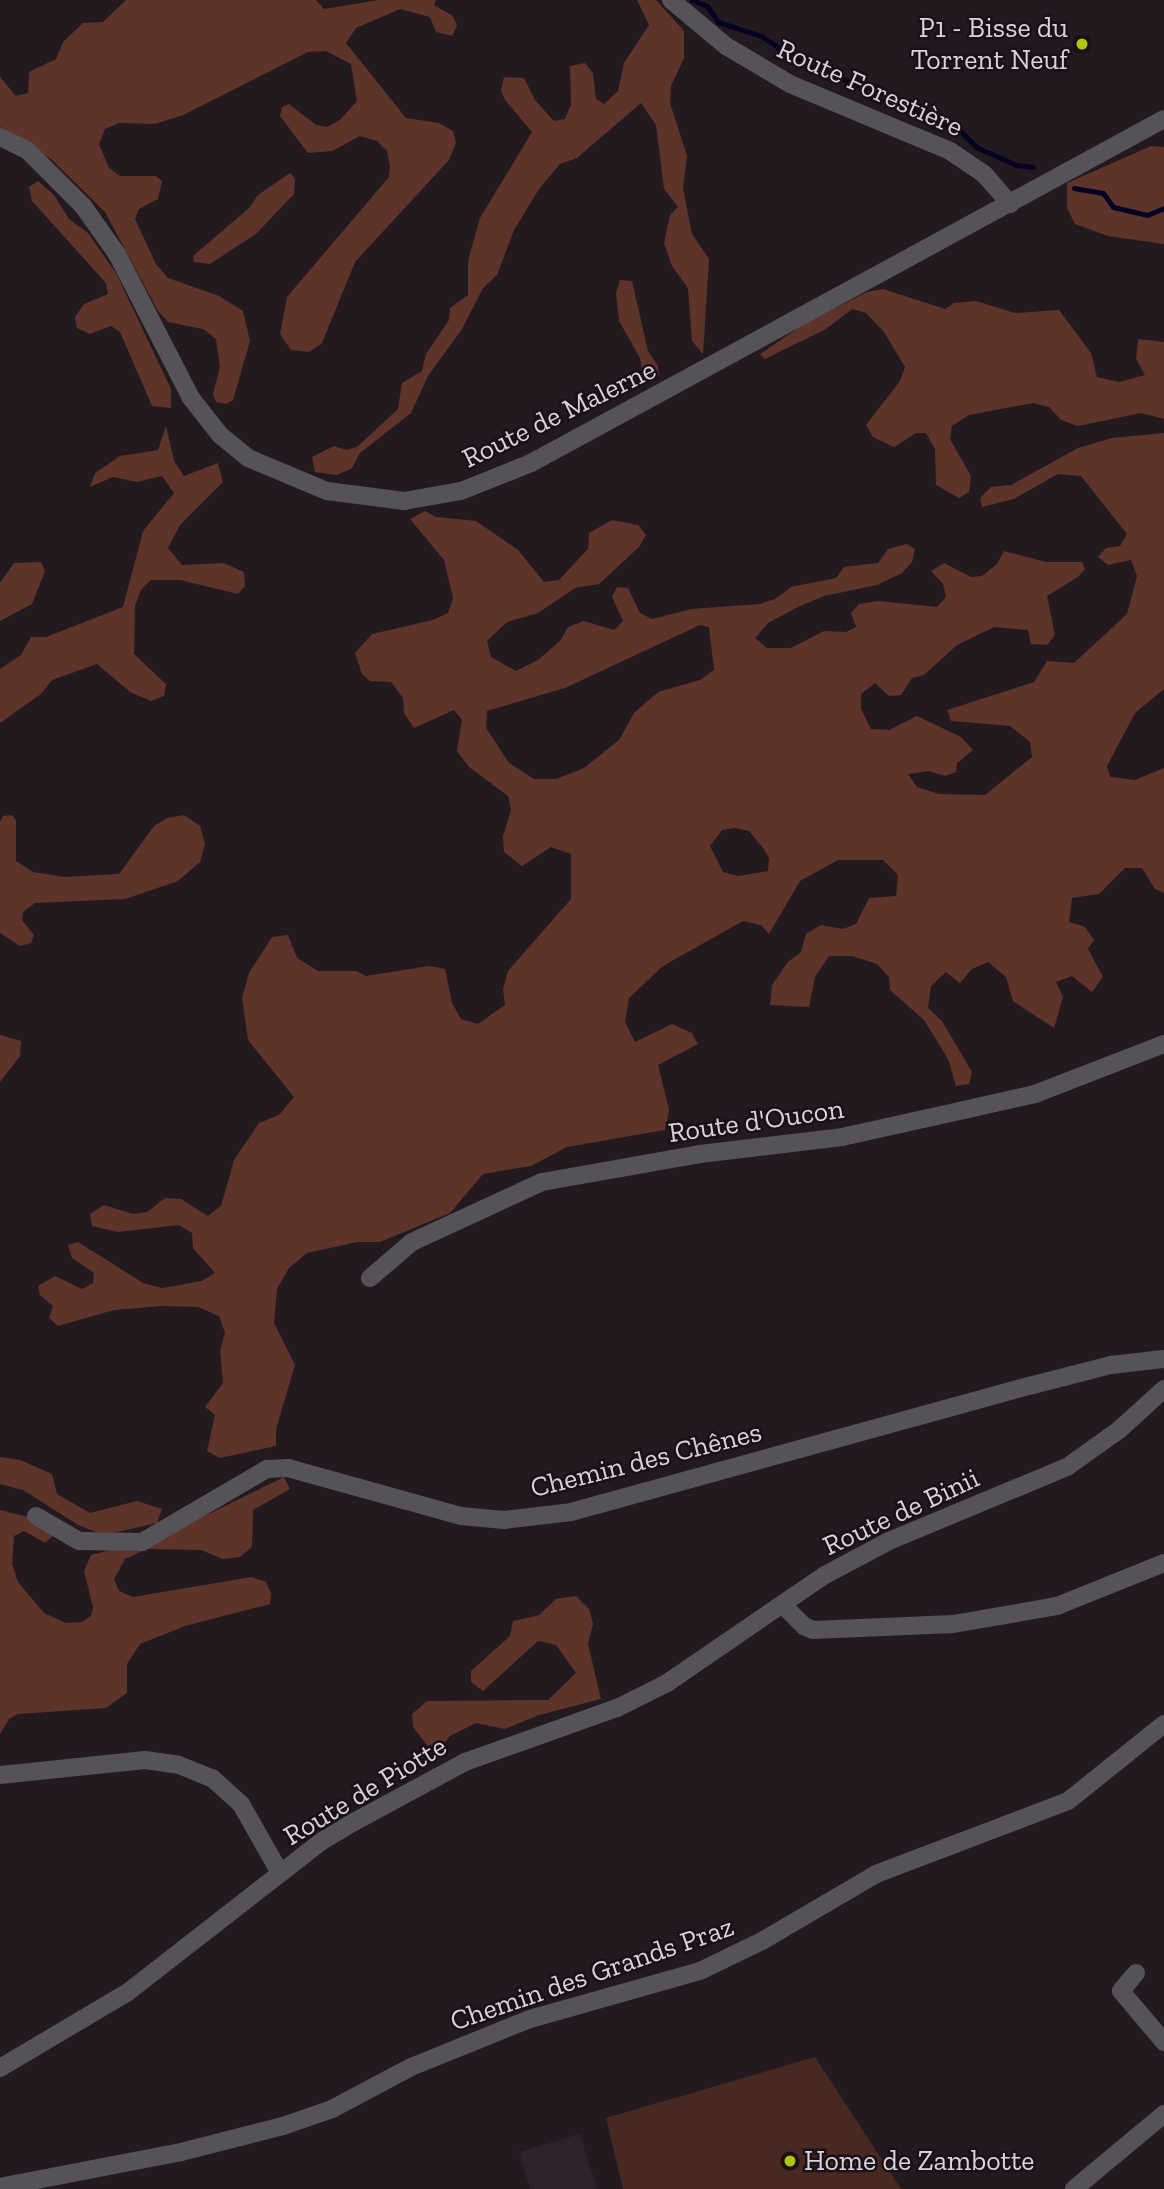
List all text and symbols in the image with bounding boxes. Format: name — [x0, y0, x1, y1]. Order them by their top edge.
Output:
place label: P1 - Bisse du Torrent Neuf — [911, 11, 1068, 77]
street label: Route Forestière — [772, 32, 968, 144]
marker: P1 - Bisse du Torrent Neuf — [1074, 36, 1090, 52]
street label: Route de Malerne — [457, 353, 661, 475]
street label: Route d'Oucon — [666, 1092, 846, 1150]
street label: Chemin des Chênes — [527, 1415, 765, 1505]
street label: Route de Binii — [818, 1461, 984, 1563]
street label: Route de Piotte — [277, 1729, 453, 1853]
street label: Chemin des Grands Praz — [446, 1910, 738, 2038]
place label: Home de Zambotte — [804, 2144, 1035, 2178]
marker: Home de Zambotte — [782, 2153, 798, 2169]

